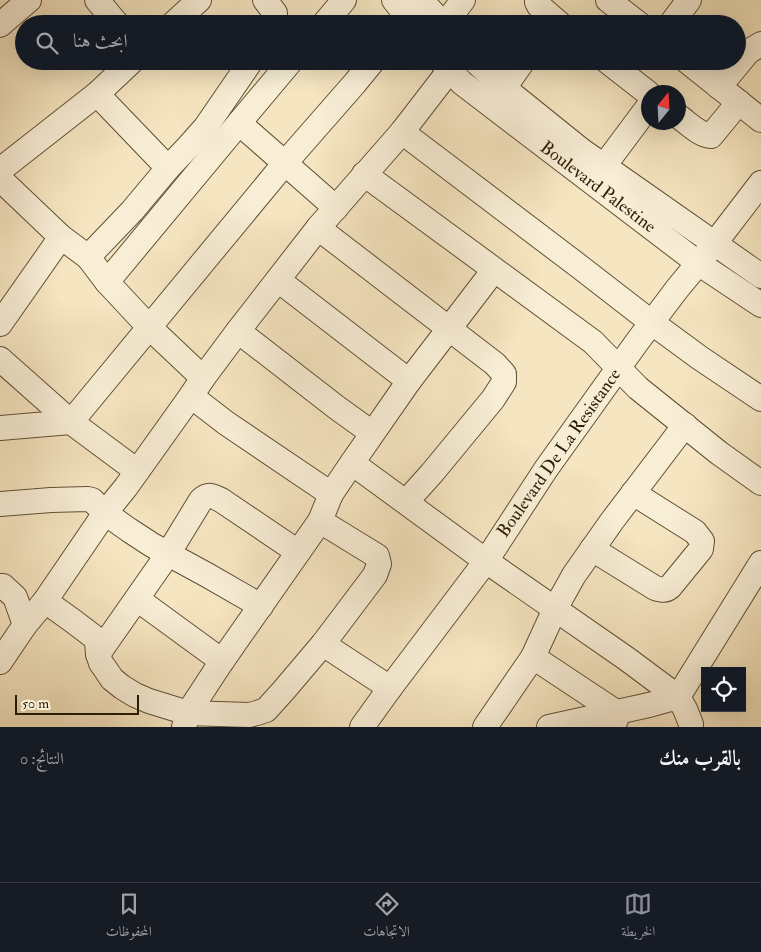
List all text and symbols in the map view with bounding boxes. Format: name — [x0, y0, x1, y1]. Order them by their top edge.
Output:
search box — [15, 15, 746, 70]
icon: search — [33, 29, 61, 57]
text: ابحث هنا — [73, 29, 128, 53]
north arrow — [641, 85, 686, 130]
street label: Boulevard Palestine — [535, 136, 661, 238]
street label: Boulevard De La Resistance — [492, 364, 626, 542]
map controls — [701, 667, 746, 712]
button: locate — [701, 667, 746, 712]
scale bar — [15, 692, 139, 715]
text: 50 m — [22, 695, 49, 712]
text: بالقرب منك — [659, 745, 741, 772]
text: النتائج: 0 — [20, 749, 64, 769]
tab: المحفوظات — [106, 890, 152, 945]
tab: الاتجاهات — [363, 890, 410, 945]
tab: الخريطة — [621, 890, 655, 945]

